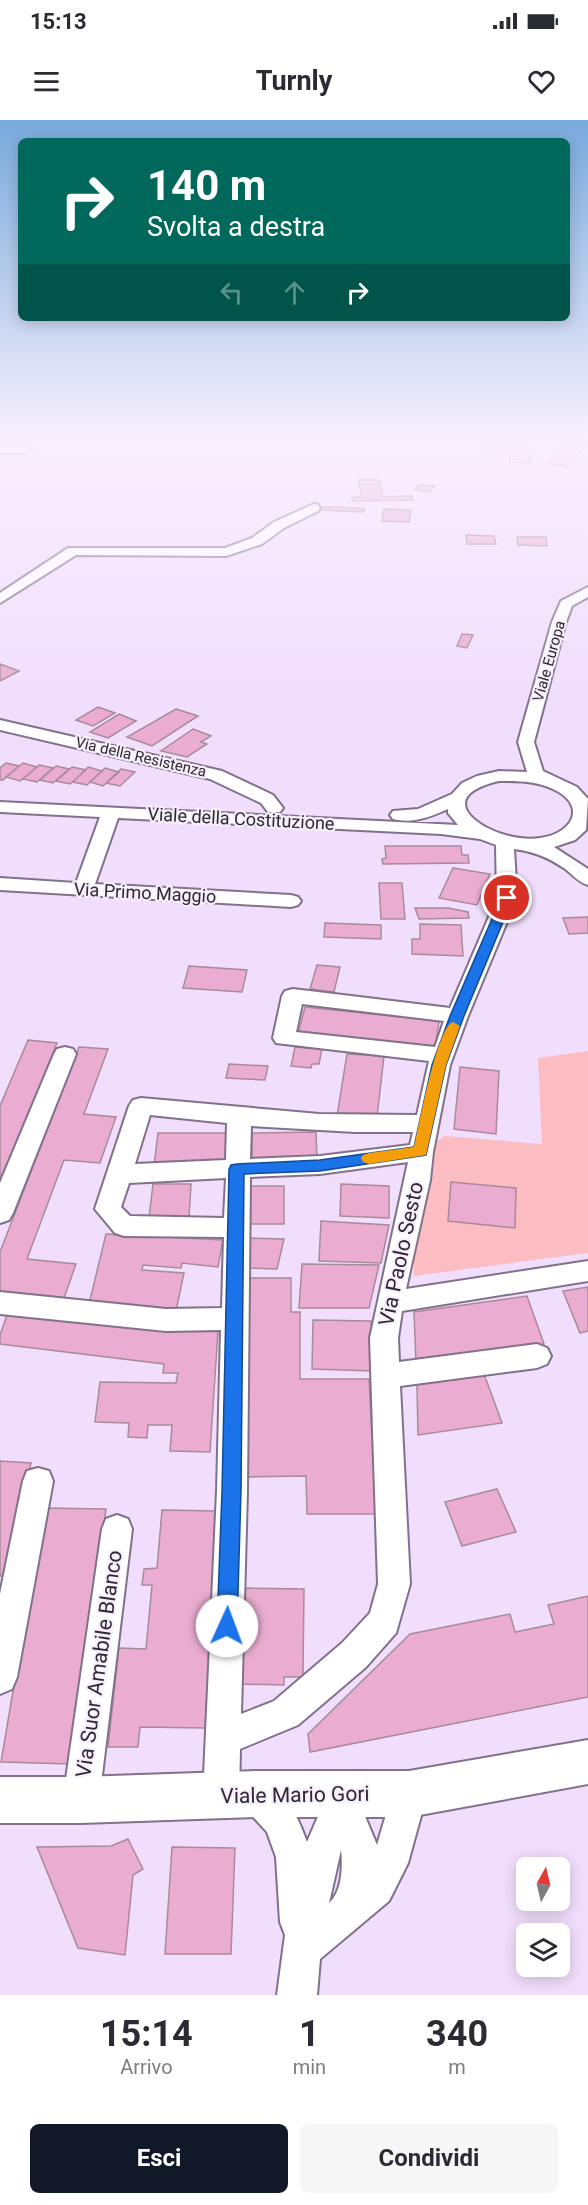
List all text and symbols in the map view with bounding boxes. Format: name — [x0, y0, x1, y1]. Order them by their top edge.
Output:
text: 15:13 — [30, 9, 87, 34]
icon: menu — [30, 65, 63, 98]
text: Turnly — [256, 65, 332, 97]
icon: heart — [525, 65, 558, 98]
text: 140 m — [147, 161, 266, 210]
icon: right — [48, 162, 126, 240]
text: Svolta a destra — [147, 211, 325, 243]
icon: left — [215, 276, 248, 309]
icon: ahead — [278, 276, 311, 309]
icon: right — [341, 276, 374, 309]
street label: Viale Europa — [529, 618, 569, 704]
street label: Via della Resistenza — [74, 733, 208, 781]
street label: Viale della Costituzione — [147, 803, 335, 834]
pin — [481, 872, 532, 923]
street label: Via Primo Maggio — [73, 878, 217, 907]
icon: arrive — [490, 881, 523, 914]
street label: Via Paolo Sesto — [374, 1180, 428, 1328]
street label: Via Suor Amabile Blanco — [71, 1549, 127, 1779]
position arrow — [195, 1594, 259, 1658]
street label: Viale Mario Gori — [220, 1782, 370, 1808]
north arrow — [516, 1857, 570, 1911]
map controls — [516, 1857, 570, 1977]
button: layers — [516, 1923, 570, 1977]
text: 15:14 — [100, 2013, 193, 2055]
text: 1 — [299, 2013, 320, 2055]
text: 340 — [426, 2013, 488, 2055]
text: Arrivo — [120, 2055, 173, 2079]
text: min — [293, 2055, 326, 2079]
text: m — [448, 2055, 466, 2079]
button: Esci — [30, 2124, 288, 2193]
button: Condividi — [300, 2124, 558, 2193]

